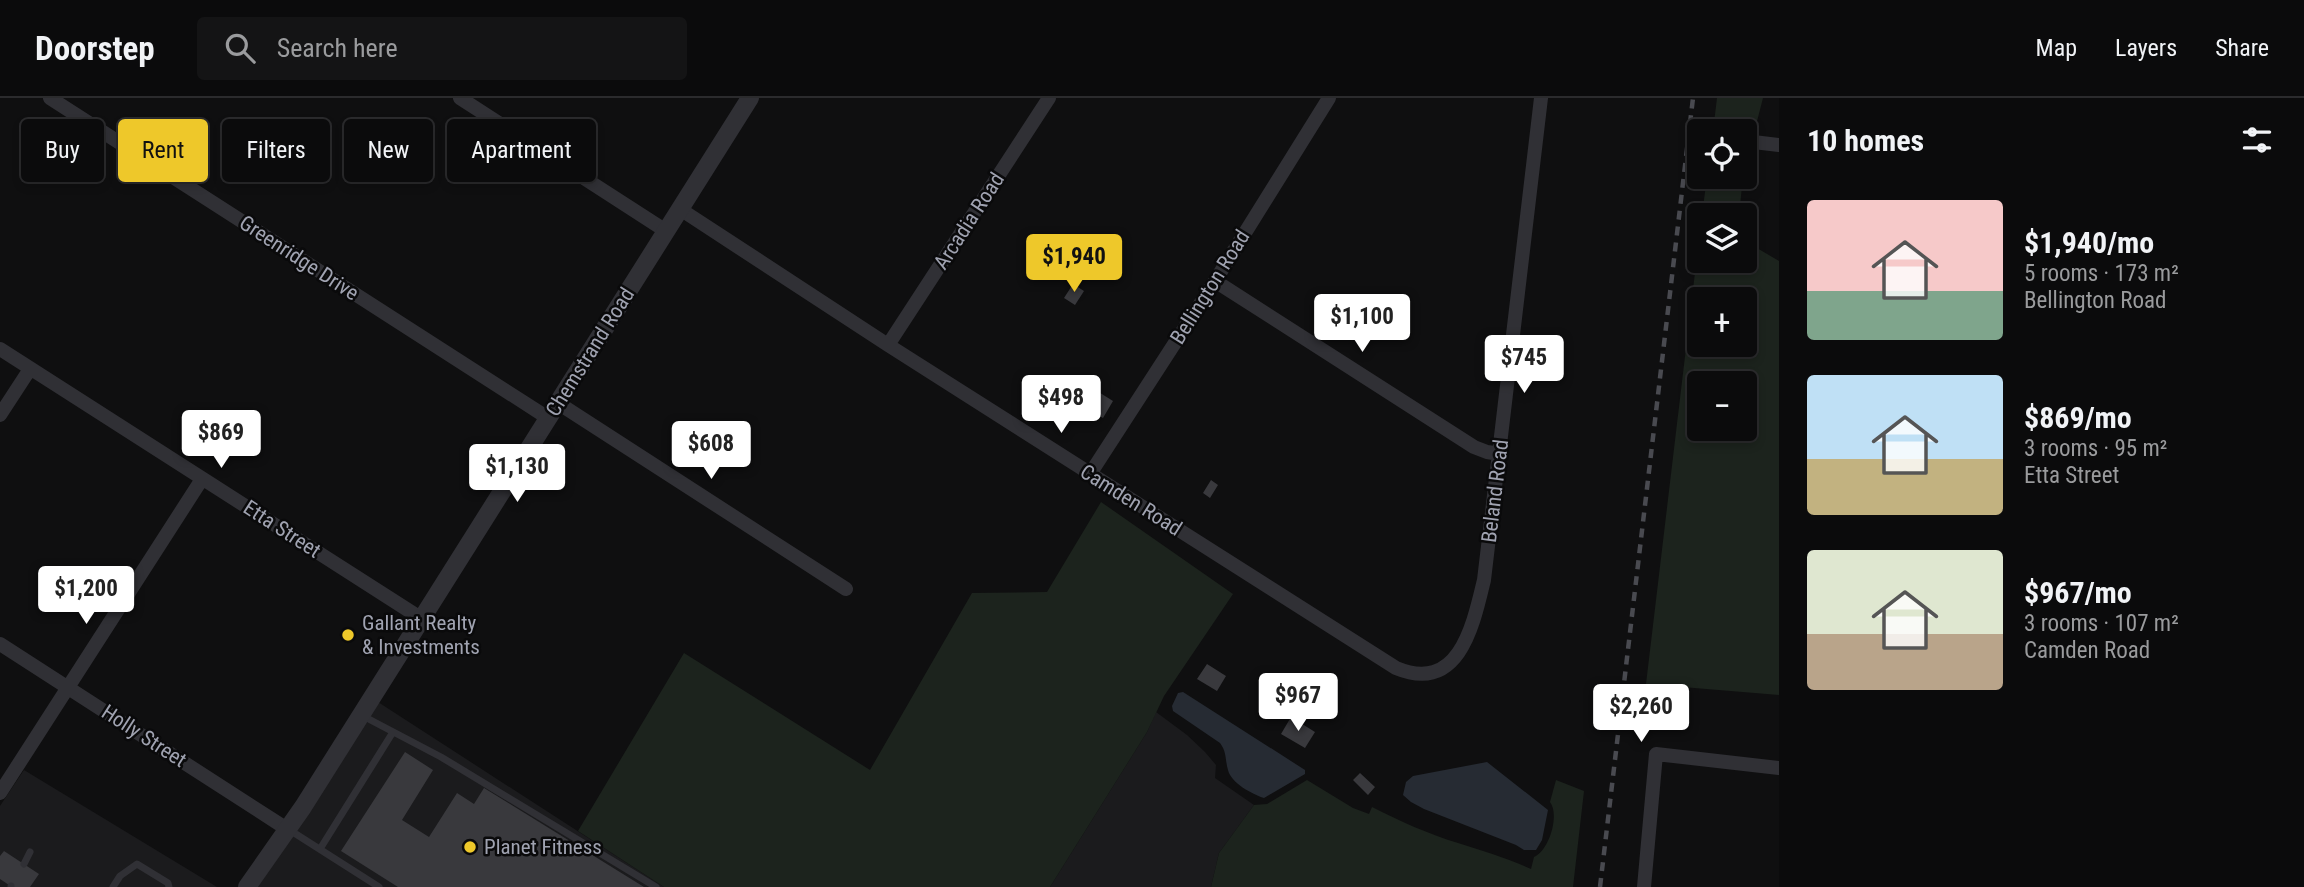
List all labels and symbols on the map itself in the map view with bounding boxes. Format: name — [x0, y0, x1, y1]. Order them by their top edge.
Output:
street label: Arcadia Road — [929, 168, 1009, 274]
street label: Greenridge Drive — [235, 211, 363, 305]
street label: Bellington Road — [1165, 226, 1255, 348]
pin: $1,940 — [1017, 234, 1131, 294]
street label: Chemstrand Road — [541, 283, 639, 421]
pin: $1,100 — [1305, 294, 1419, 354]
pin: $745 — [1483, 336, 1565, 395]
pin: $498 — [1020, 376, 1102, 435]
pin: $869 — [180, 410, 262, 470]
pin: $608 — [670, 422, 752, 481]
street label: Beland Road — [1477, 438, 1513, 544]
pin: $1,130 — [460, 444, 574, 504]
street label: Camden Road — [1076, 459, 1186, 541]
street label: Etta Street — [239, 495, 325, 563]
pin: $1,200 — [29, 566, 143, 626]
place label: Gallant Realty & Investments — [362, 611, 480, 659]
marker: Gallant Realty & Investments — [340, 627, 356, 643]
pin: $967 — [1257, 674, 1339, 733]
pin: $2,260 — [1584, 684, 1698, 744]
street label: Holly Street — [97, 700, 191, 772]
place label: Planet Fitness — [484, 835, 602, 859]
marker: Planet Fitness — [462, 839, 478, 855]

